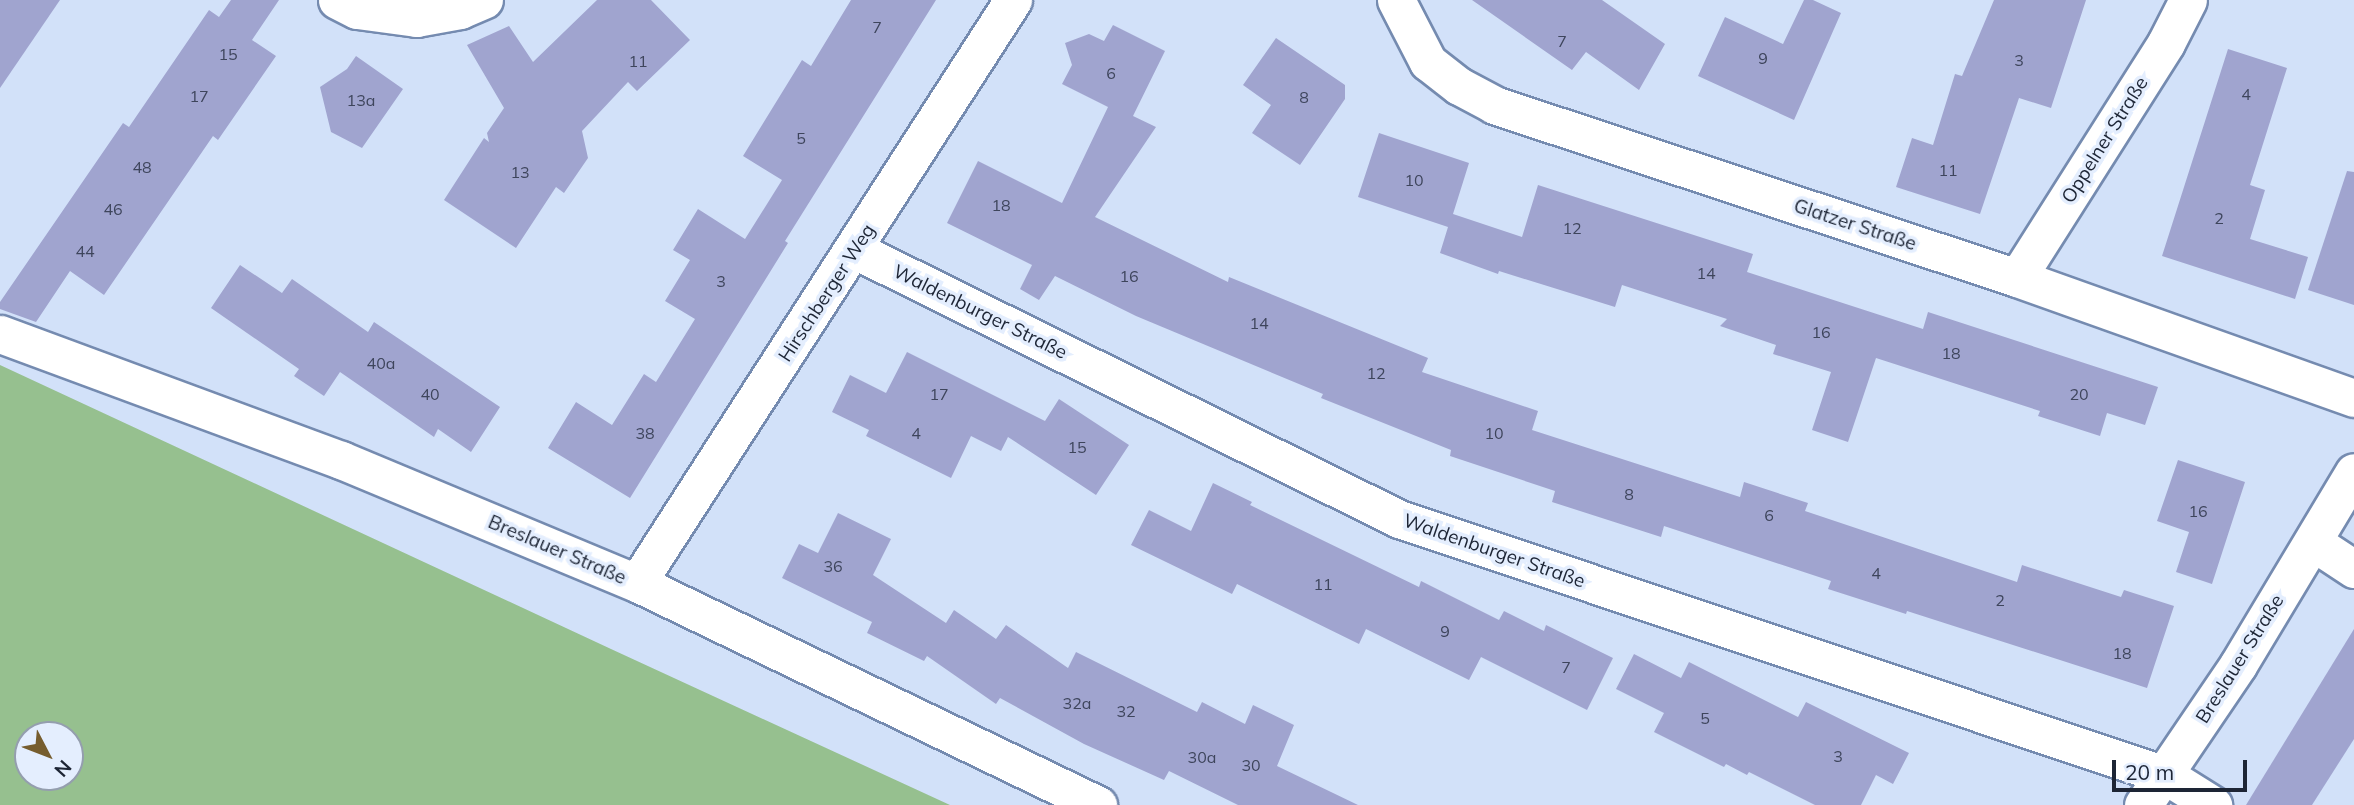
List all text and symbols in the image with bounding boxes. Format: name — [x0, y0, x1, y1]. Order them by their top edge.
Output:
house number: 7 — [872, 17, 882, 37]
house number: 7 — [1557, 31, 1567, 51]
house number: 15 — [218, 44, 238, 64]
house number: 9 — [1758, 48, 1768, 68]
house number: 3 — [2014, 50, 2024, 70]
house number: 11 — [628, 51, 648, 71]
house number: 6 — [1106, 63, 1116, 83]
street label: Oppelner Straße — [2057, 73, 2153, 207]
house number: 4 — [2241, 84, 2251, 104]
house number: 17 — [189, 86, 209, 106]
house number: 8 — [1299, 87, 1309, 107]
house number: 13a — [347, 90, 375, 110]
house number: 5 — [796, 128, 806, 148]
house number: 48 — [132, 157, 152, 177]
house number: 11 — [1938, 160, 1958, 180]
house number: 13 — [510, 162, 530, 182]
house number: 10 — [1404, 170, 1424, 190]
street label: Glatzer Straße — [1791, 194, 1919, 256]
house number: 18 — [991, 195, 1011, 215]
house number: 46 — [103, 199, 123, 219]
house number: 2 — [2214, 208, 2224, 228]
house number: 12 — [1562, 218, 1582, 238]
street label: Hirschberger Weg — [774, 220, 880, 366]
house number: 44 — [75, 241, 95, 261]
street label: Waldenburger Straße — [889, 260, 1071, 364]
house number: 14 — [1696, 263, 1716, 283]
house number: 16 — [1119, 266, 1139, 286]
house number: 3 — [716, 271, 726, 291]
house number: 14 — [1249, 313, 1269, 333]
house number: 16 — [1811, 322, 1831, 342]
house number: 18 — [1941, 343, 1961, 363]
house number: 40a — [367, 353, 395, 373]
house number: 12 — [1366, 363, 1386, 383]
house number: 40 — [420, 384, 440, 404]
house number: 17 — [929, 384, 949, 404]
house number: 20 — [2069, 384, 2089, 404]
house number: 38 — [635, 423, 655, 443]
house number: 4 — [911, 423, 921, 443]
house number: 10 — [1484, 423, 1504, 443]
house number: 15 — [1067, 437, 1087, 457]
house number: 8 — [1624, 484, 1634, 504]
house number: 16 — [2188, 501, 2208, 521]
house number: 6 — [1764, 505, 1774, 525]
street label: Waldenburger Straße — [1400, 509, 1588, 593]
street label: Breslauer Straße — [485, 511, 629, 589]
house number: 36 — [823, 556, 843, 576]
house number: 4 — [1871, 563, 1881, 583]
house number: 11 — [1313, 574, 1333, 594]
house number: 2 — [1995, 590, 2005, 610]
street label: Breslauer Straße — [2191, 590, 2289, 728]
house number: 9 — [1440, 621, 1450, 641]
house number: 18 — [2112, 643, 2132, 663]
house number: 7 — [1561, 657, 1571, 677]
house number: 32a — [1063, 693, 1091, 713]
house number: 32 — [1116, 701, 1136, 721]
house number: 5 — [1700, 708, 1710, 728]
north arrow — [14, 721, 84, 791]
house number: 3 — [1833, 746, 1843, 766]
scale bar — [2116, 746, 2251, 790]
house number: 30a — [1188, 747, 1216, 767]
text: N — [49, 755, 77, 782]
house number: 30 — [1241, 755, 1261, 775]
text: 20 m — [2125, 759, 2174, 785]

